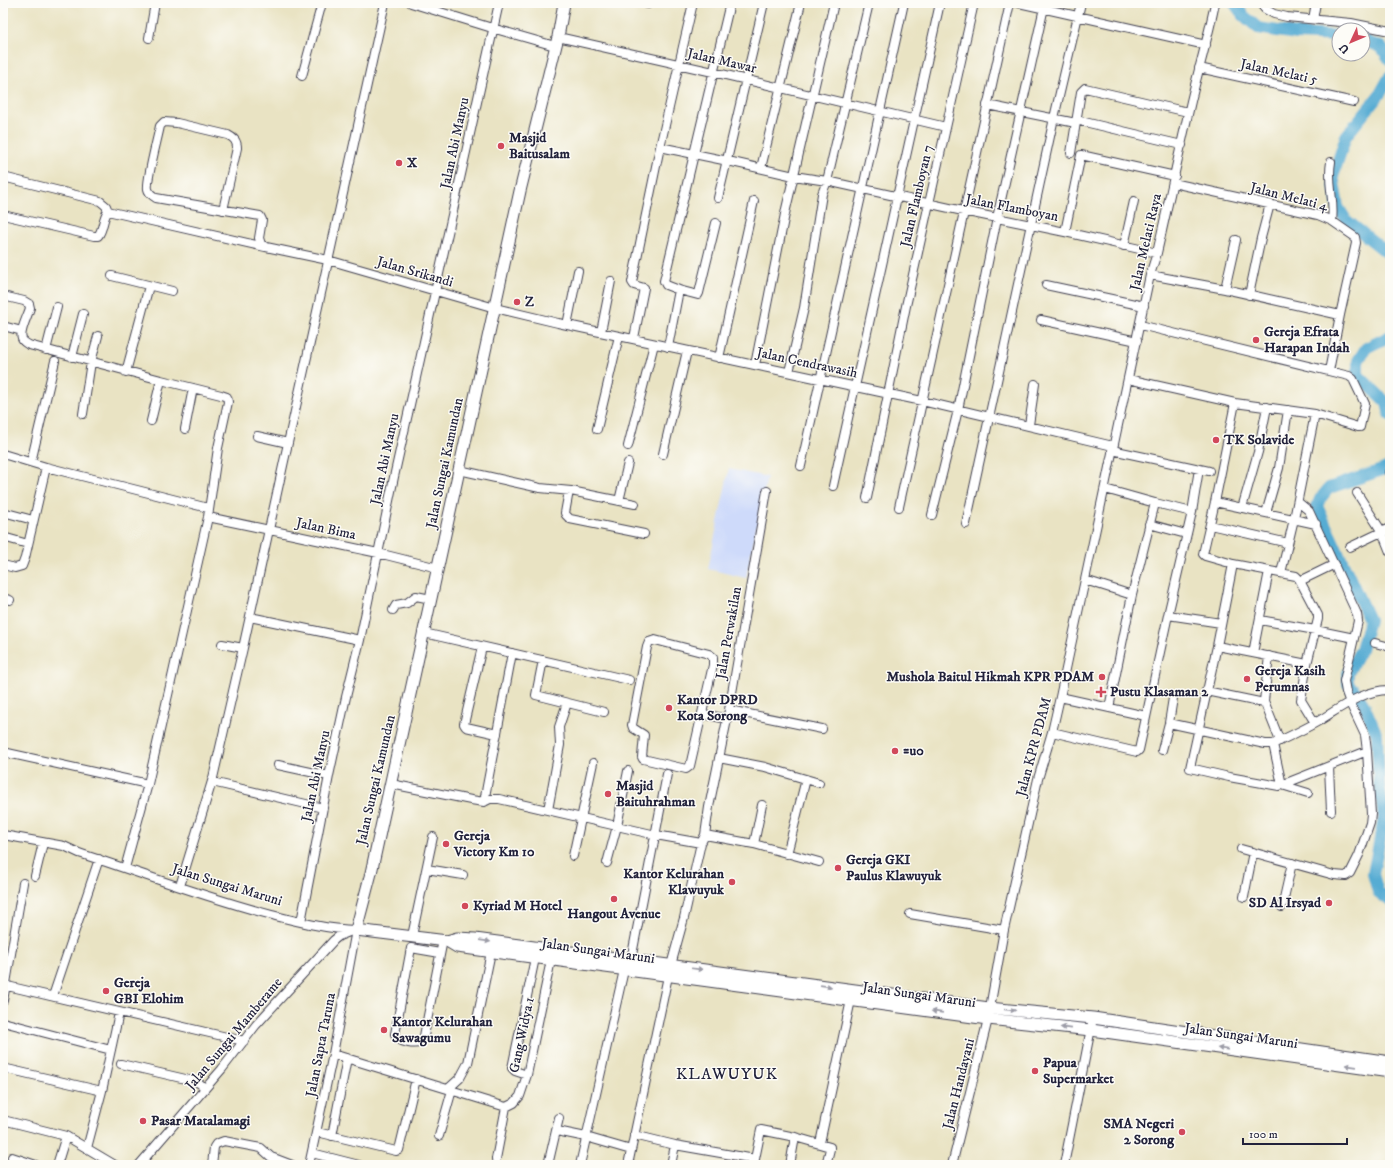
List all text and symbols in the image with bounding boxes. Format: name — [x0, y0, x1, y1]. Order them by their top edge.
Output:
north arrow — [1331, 22, 1371, 62]
text: U — [1336, 40, 1353, 56]
street label: Jalan Mawar — [684, 44, 759, 78]
street label: Jalan Melati 5 — [1237, 55, 1319, 89]
street label: Jalan Abi Manyu — [436, 95, 474, 192]
place label: Masjid Baitusalam — [509, 129, 570, 163]
marker: Masjid Baitusalam — [496, 141, 506, 151]
street label: Jalan Flamboyan 7 — [896, 143, 938, 251]
place label: X — [407, 154, 418, 172]
marker: X — [394, 158, 404, 168]
street label: Jalan Melati 4 — [1246, 178, 1331, 216]
street label: Jalan Flamboyan — [962, 190, 1061, 226]
street label: Jalan Melati Raya — [1126, 192, 1166, 294]
street label: Jalan Srikandi — [373, 252, 456, 292]
place label: Z — [525, 293, 534, 311]
marker: Z — [512, 297, 522, 307]
place label: Gereja Efrata Harapan Indah — [1264, 323, 1350, 357]
marker: Gereja Efrata Harapan Indah — [1251, 335, 1261, 345]
street label: Jalan Cendrawasih — [753, 343, 860, 383]
street label: Jalan Sungai Kamundan — [422, 395, 468, 532]
street label: Jalan Abi Manyu — [366, 411, 404, 508]
place label: TK Solavide — [1223, 431, 1294, 449]
marker: TK Solavide — [1211, 435, 1221, 445]
street label: Jalan Bima — [293, 513, 358, 544]
street label: Jalan Perwakilan — [712, 585, 746, 683]
place label: Gereja Kasih Perumnas — [1255, 662, 1326, 696]
place label: Mushola Baitul Hikmah KPR PDAM — [886, 668, 1094, 686]
marker: Mushola Baitul Hikmah KPR PDAM — [1097, 672, 1107, 682]
marker: Gereja Kasih Perumnas — [1242, 674, 1252, 684]
place label: Pustu Klasaman 2 — [1110, 683, 1209, 701]
marker: Pustu Klasaman 2 — [1095, 686, 1107, 698]
place label: Kantor DPRD Kota Sorong — [677, 691, 758, 725]
street label: Jalan KPR PDAM — [1012, 695, 1056, 801]
marker: Kantor DPRD Kota Sorong — [664, 703, 674, 713]
street label: Jalan Sungai Kamundan — [352, 713, 400, 849]
street label: Jalan Abi Manyu — [297, 728, 335, 825]
place label: =u0 — [903, 742, 924, 760]
marker: =u0 — [890, 746, 900, 756]
place label: Masjid Baituhrahman — [616, 777, 696, 811]
marker: Masjid Baituhrahman — [603, 789, 613, 799]
place label: Gereja Victory Km 10 — [453, 827, 535, 861]
marker: Gereja Victory Km 10 — [441, 839, 451, 849]
place label: Gereja GKI Paulus Klawuyuk — [846, 851, 942, 885]
street label: Jalan Sungai Maruni — [168, 859, 285, 910]
marker: Gereja GKI Paulus Klawuyuk — [833, 863, 843, 873]
place label: Kantor Kelurahan Klawuyuk — [623, 865, 725, 899]
marker: Kantor Kelurahan Klawuyuk — [727, 877, 737, 887]
marker: Hangout Avenue — [609, 894, 619, 904]
place label: SD Al Irsyad — [1249, 894, 1322, 912]
place label: Kyriad M Hotel — [473, 897, 563, 915]
marker: SD Al Irsyad — [1324, 898, 1334, 908]
marker: Kyriad M Hotel — [460, 901, 470, 911]
place label: Hangout Avenue — [567, 905, 661, 923]
street label: Jalan Sungai Maruni — [538, 934, 656, 968]
one-way arrow — [479, 938, 491, 944]
one-way arrow — [691, 965, 703, 972]
place label: Gereja GBI Elohim — [114, 974, 184, 1008]
street label: Jalan Sungai Mamberame — [180, 974, 287, 1096]
street label: Jalan Sungai Maruni — [859, 978, 977, 1012]
one-way arrow — [820, 983, 832, 989]
marker: Gereja GBI Elohim — [101, 986, 111, 996]
street label: Jalan Sapta Taruna — [302, 991, 340, 1101]
street label: Gang Widya 1 — [505, 996, 539, 1074]
one-way arrow — [1004, 1007, 1016, 1013]
one-way arrow — [931, 1009, 943, 1015]
place label: Kantor Kelurahan Sawagumu — [392, 1013, 493, 1047]
street label: Jalan Sungai Maruni — [1181, 1019, 1299, 1053]
one-way arrow — [1060, 1024, 1072, 1031]
marker: Kantor Kelurahan Sawagumu — [379, 1025, 389, 1035]
street label: Jalan Handayani — [939, 1036, 979, 1133]
one-way arrow — [1217, 1046, 1229, 1052]
place label: Papua Supermarket — [1043, 1054, 1114, 1088]
one-way arrow — [1345, 1063, 1357, 1069]
district label: KLAWUYUK — [676, 1064, 778, 1084]
marker: Papua Supermarket — [1030, 1066, 1040, 1076]
place label: Pasar Matalamagi — [151, 1112, 251, 1130]
place label: SMA Negeri 2 Sorong — [1103, 1115, 1175, 1149]
marker: Pasar Matalamagi — [138, 1116, 148, 1126]
scale bar — [1243, 1120, 1347, 1146]
marker: SMA Negeri 2 Sorong — [1177, 1127, 1187, 1137]
text: 100 m — [1249, 1127, 1278, 1142]

